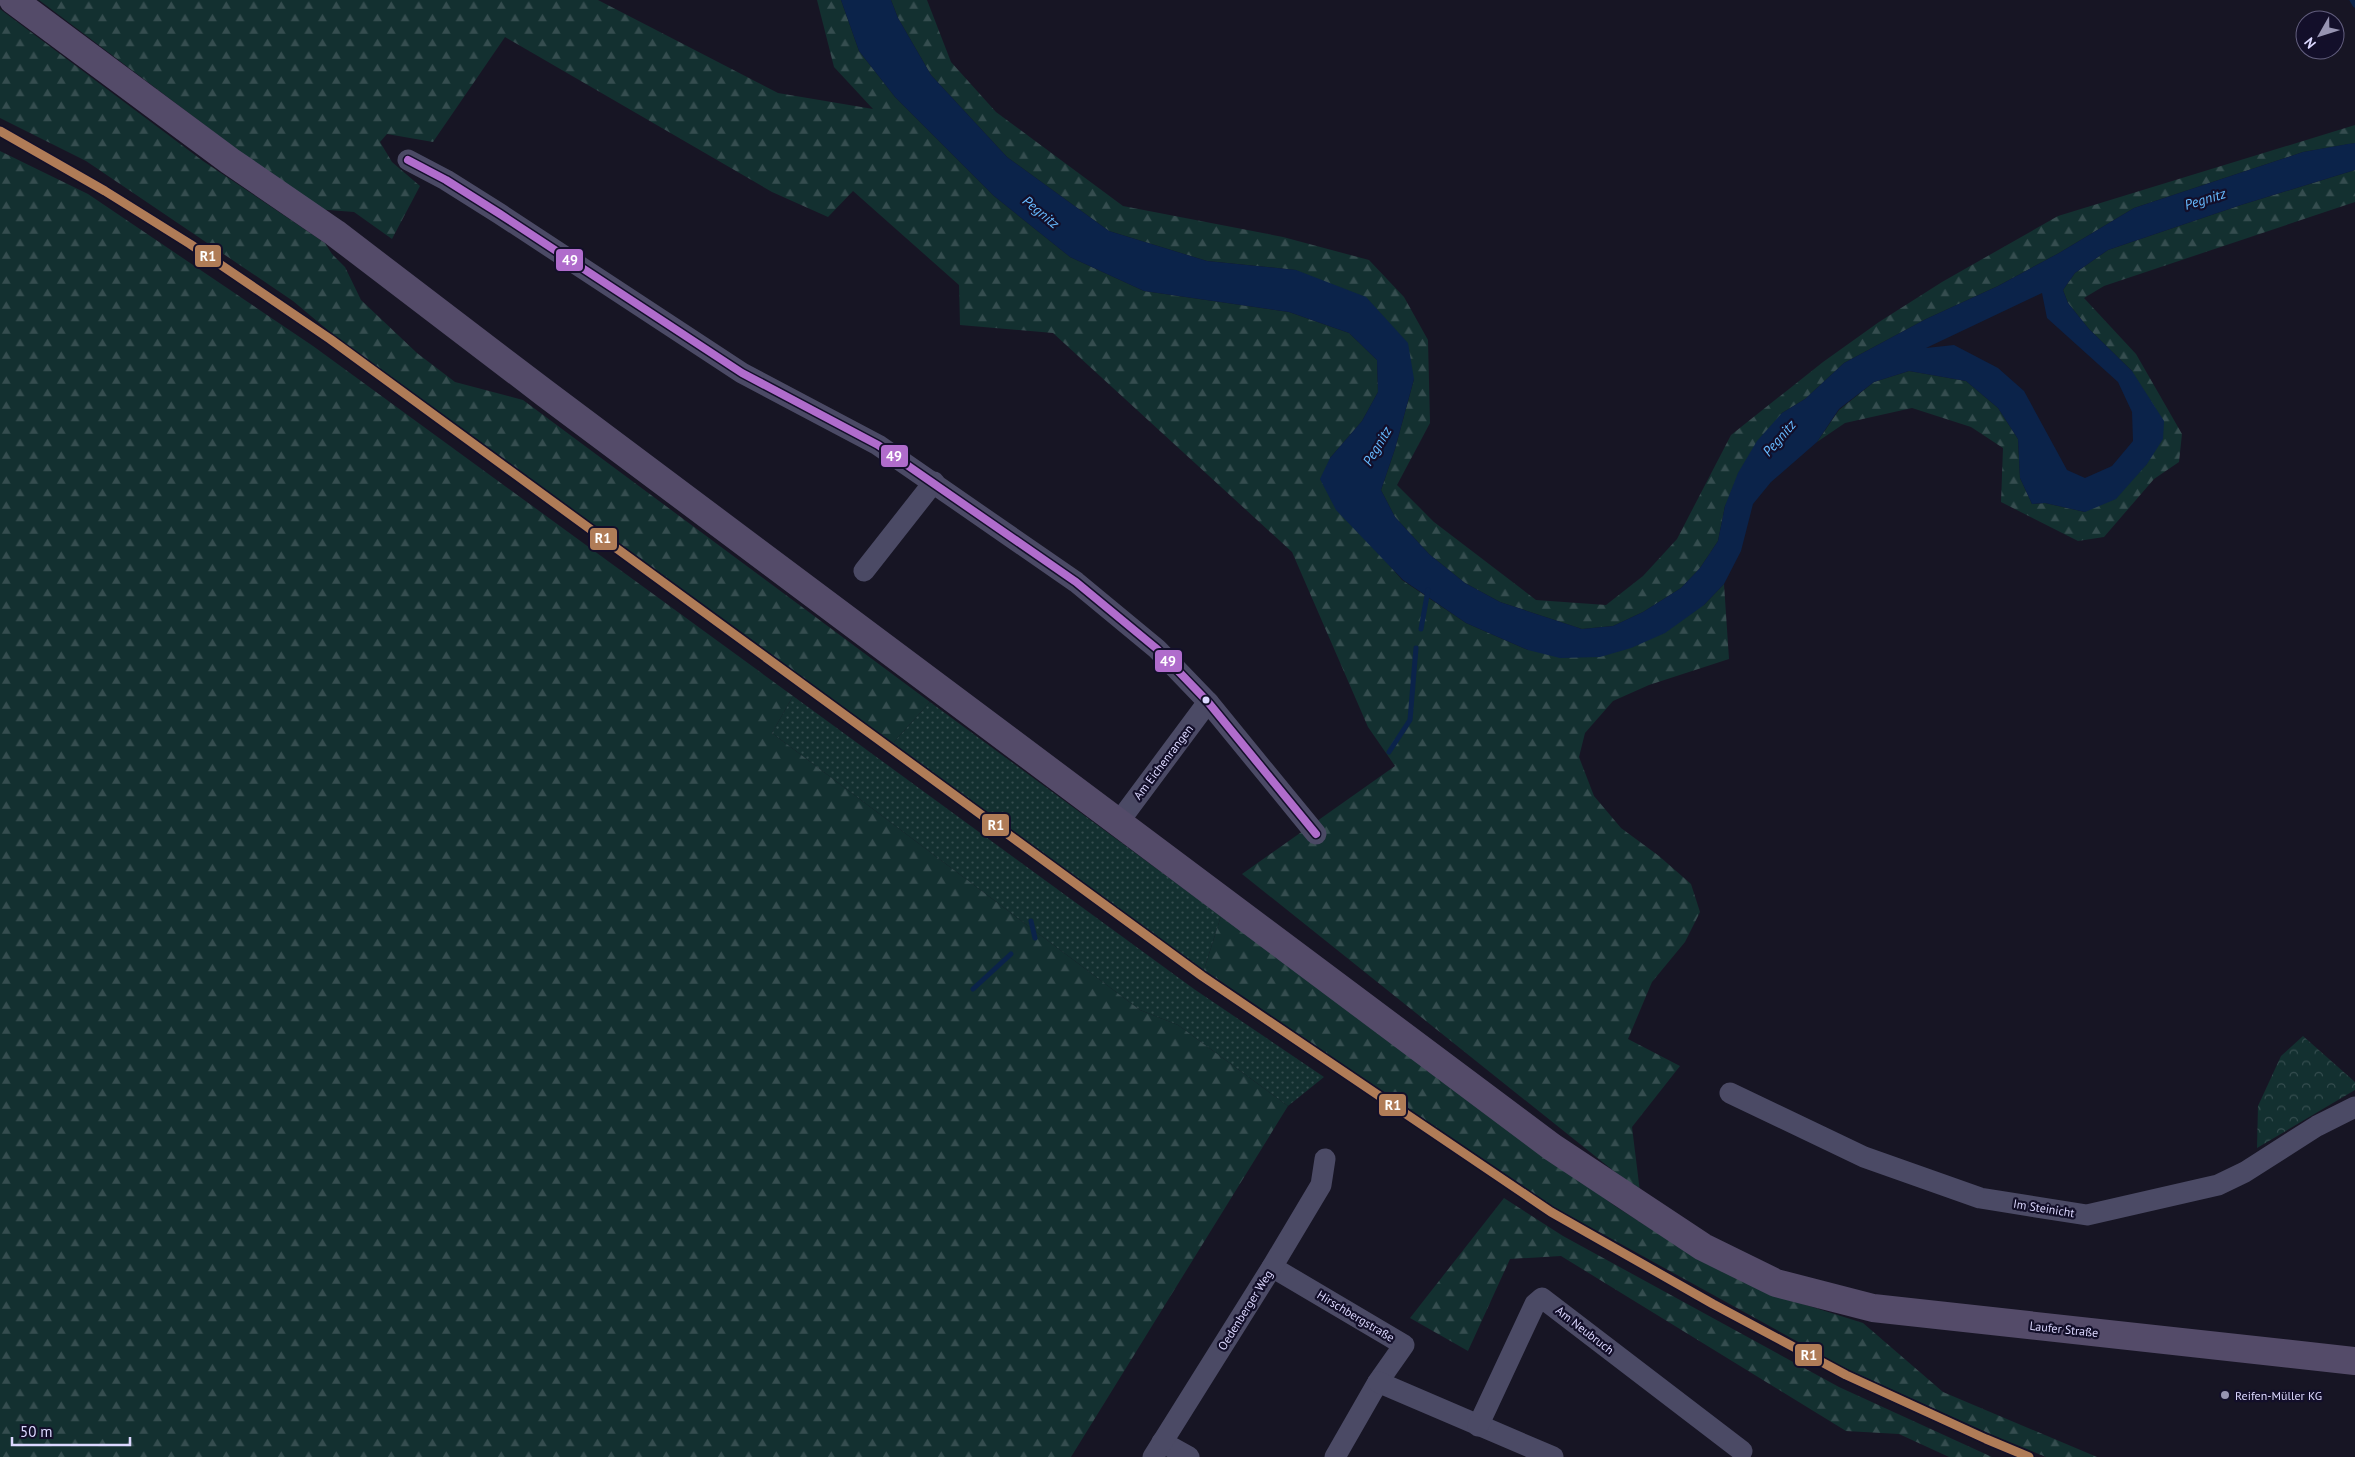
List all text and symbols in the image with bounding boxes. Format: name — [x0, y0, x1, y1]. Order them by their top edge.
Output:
north arrow — [2295, 10, 2345, 60]
text: N — [2300, 34, 2320, 52]
water label: Pegnitz — [2182, 184, 2229, 214]
water label: Pegnitz — [1019, 192, 1064, 233]
line badge: R1 — [194, 244, 222, 268]
text: R1 — [200, 247, 216, 265]
line badge: 49 — [555, 248, 584, 272]
text: 49 — [562, 251, 578, 269]
water label: Pegnitz — [1758, 415, 1800, 460]
water label: Pegnitz — [1358, 422, 1396, 469]
line badge: 49 — [880, 444, 909, 468]
text: 49 — [886, 447, 902, 465]
line badge: R1 — [589, 527, 618, 551]
text: R1 — [595, 529, 611, 547]
line badge: 49 — [1154, 649, 1183, 673]
text: 49 — [1160, 652, 1176, 670]
unlabelled marker — [1201, 695, 1211, 705]
street label: Am Eichenrangen — [1130, 722, 1196, 802]
line badge: R1 — [981, 813, 1010, 837]
text: R1 — [988, 816, 1004, 834]
line badge: R1 — [1378, 1093, 1407, 1117]
text: R1 — [1385, 1096, 1401, 1114]
street label: Im Steinicht — [2012, 1196, 2076, 1220]
street label: Oedenberger Weg — [1214, 1267, 1276, 1353]
street label: Hirschbergstraße — [1314, 1287, 1398, 1345]
street label: Am Neubruch — [1553, 1303, 1617, 1357]
street label: Laufer Straße — [2029, 1318, 2099, 1340]
line badge: R1 — [1794, 1343, 1823, 1367]
text: R1 — [1801, 1346, 1817, 1364]
place label: Reifen-Müller KG — [2235, 1388, 2322, 1403]
marker: Reifen-Müller KG — [2219, 1389, 2231, 1401]
scale bar — [12, 1414, 130, 1446]
text: 50 m — [20, 1422, 53, 1441]

